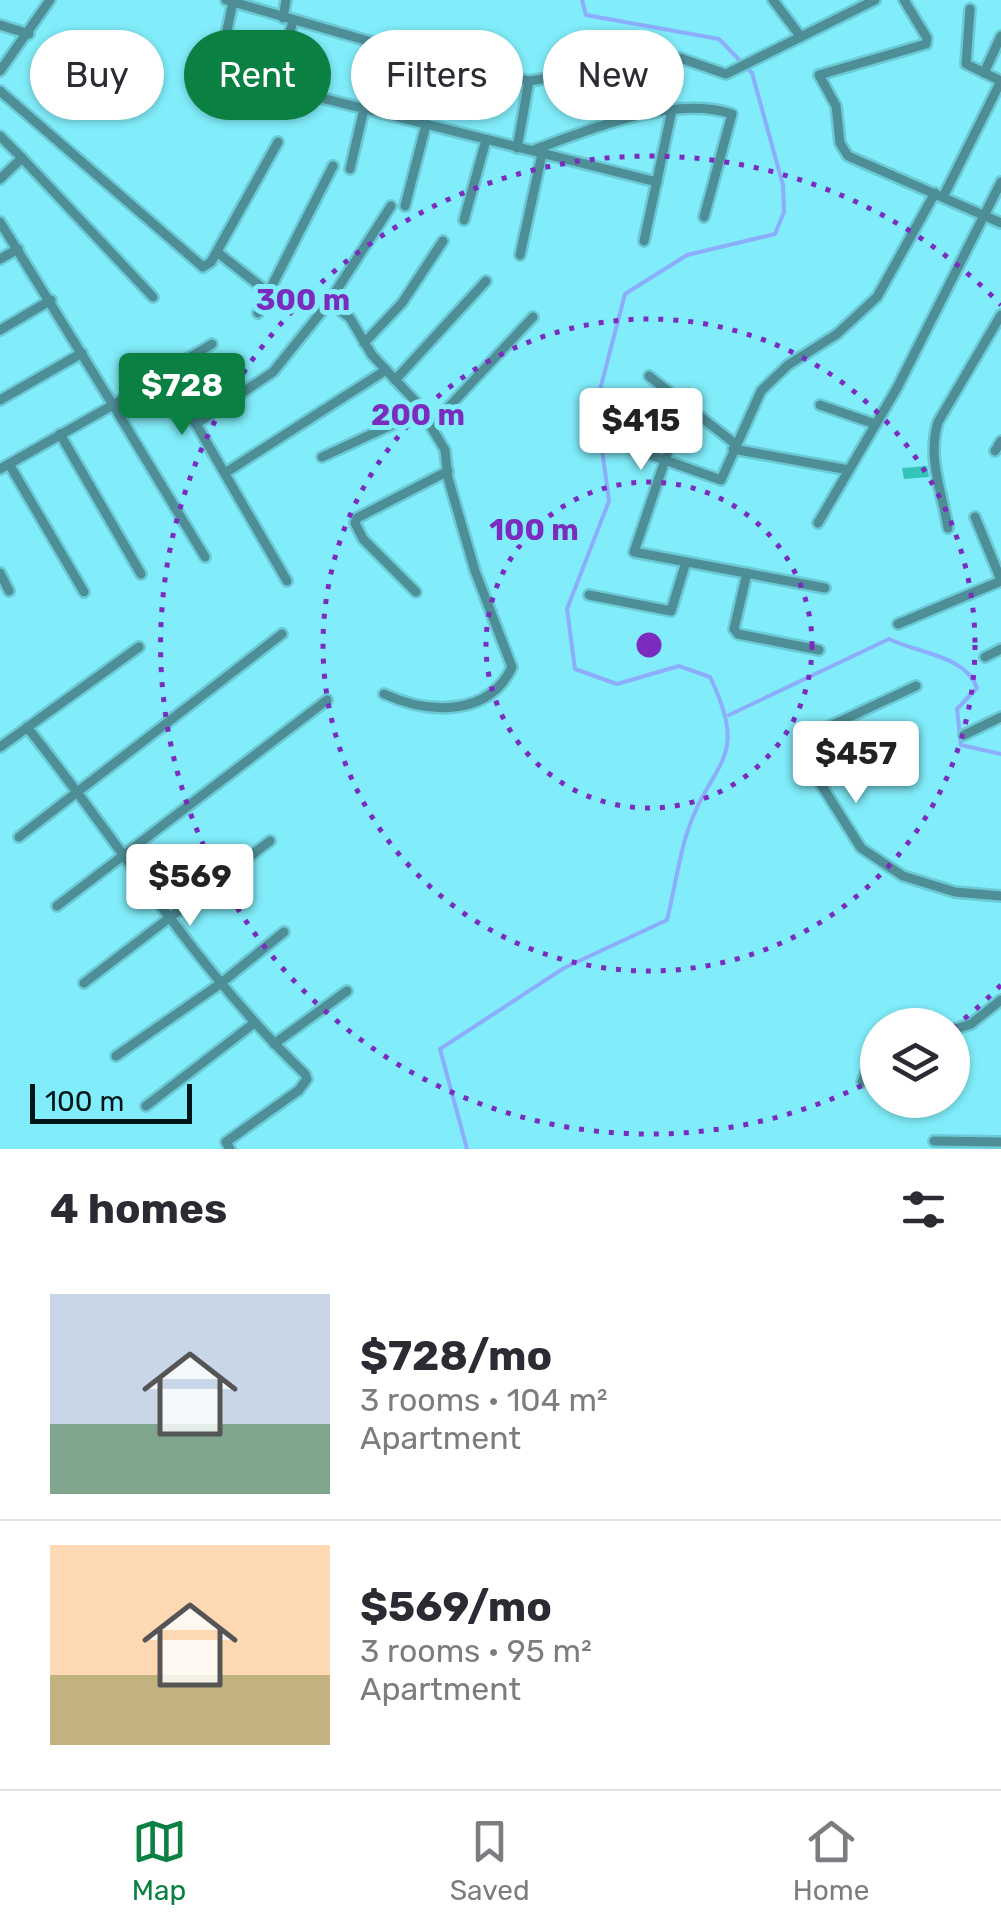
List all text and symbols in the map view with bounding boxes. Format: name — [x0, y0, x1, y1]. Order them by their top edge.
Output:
chip: Buy — [30, 30, 164, 120]
chip: Rent — [184, 30, 331, 120]
chip: Filters — [351, 30, 523, 120]
chip: New — [543, 30, 684, 120]
text: 300 m — [256, 282, 350, 318]
pin: $728 — [123, 353, 241, 438]
text: $728 — [141, 366, 223, 404]
pin: $415 — [582, 388, 700, 473]
text: 200 m — [371, 397, 465, 433]
text: $415 — [601, 401, 681, 439]
text: 100 m — [489, 512, 579, 548]
centre of rings — [631, 627, 667, 663]
pin: $457 — [797, 721, 915, 806]
text: $457 — [815, 734, 897, 772]
pin: $569 — [131, 844, 249, 929]
text: $569 — [148, 857, 232, 895]
map controls — [860, 1008, 970, 1118]
button: layers — [860, 1008, 970, 1118]
scale bar — [30, 1079, 192, 1124]
text: 100 m — [45, 1085, 124, 1118]
icon: filters — [896, 1182, 951, 1237]
text: 4 homes — [50, 1184, 227, 1234]
text: $728/mo — [360, 1331, 552, 1381]
icon: home — [130, 1334, 250, 1454]
text: 3 rooms · 104 m² — [360, 1381, 608, 1419]
text: Apartment — [360, 1419, 521, 1457]
text: $569/mo — [360, 1582, 552, 1632]
icon: home — [130, 1585, 250, 1705]
text: 3 rooms · 95 m² — [360, 1632, 592, 1670]
text: Apartment — [360, 1670, 521, 1708]
tab: Map — [132, 1814, 187, 1907]
tab: Saved — [450, 1814, 530, 1907]
tab: Home — [793, 1814, 869, 1907]

